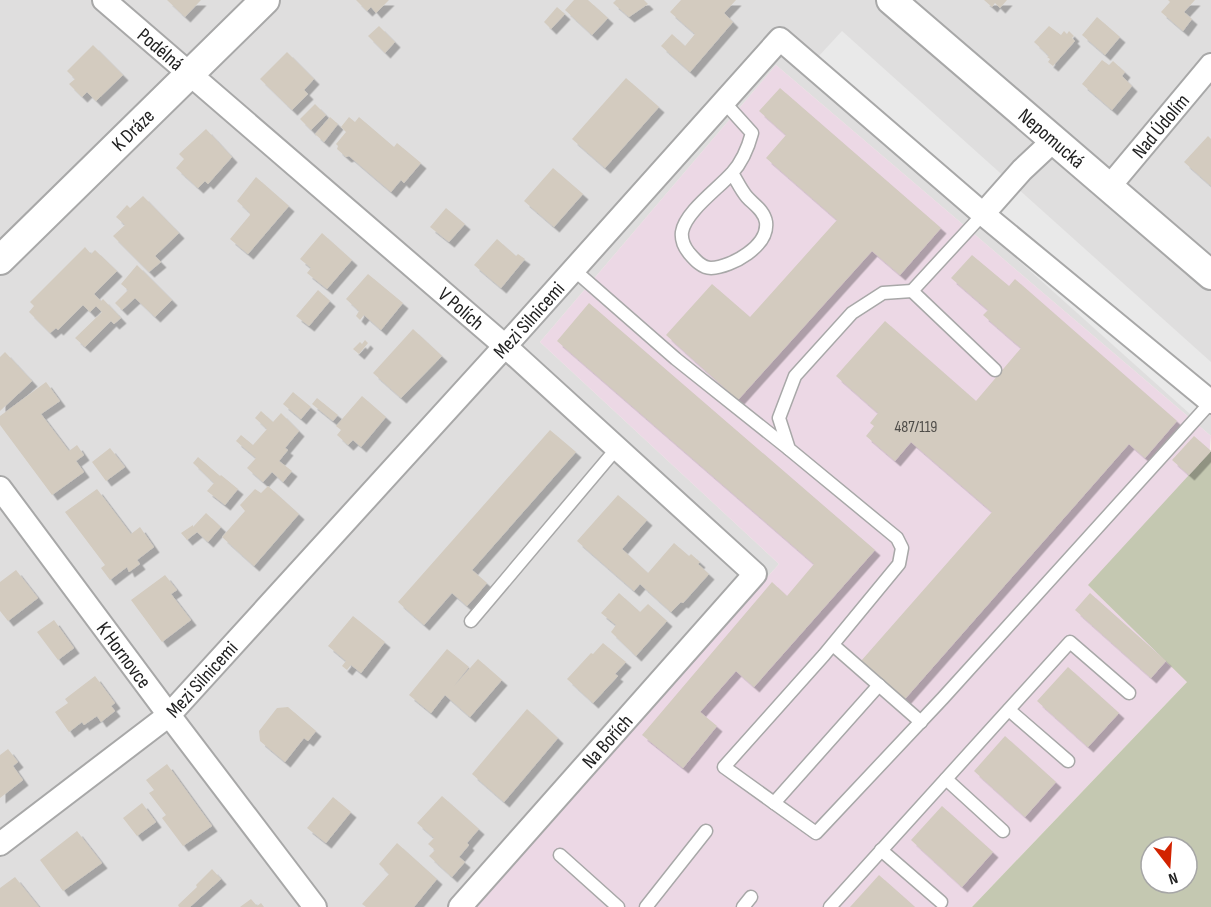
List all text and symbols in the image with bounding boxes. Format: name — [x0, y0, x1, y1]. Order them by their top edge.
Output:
street label: Podélná — [132, 23, 188, 76]
street label: Nad Údolím — [1127, 89, 1195, 163]
street label: K Dráze — [107, 104, 160, 157]
street label: Nepomucká — [1013, 104, 1089, 174]
street label: Mezi Silnicemi — [489, 277, 570, 364]
street label: V Polích — [433, 283, 489, 335]
house number: 487/119 — [895, 418, 937, 437]
street label: K Hornovce — [91, 617, 156, 693]
street label: Mezi Silnicemi — [161, 637, 243, 723]
street label: Na Bořích — [577, 710, 638, 774]
north arrow — [1139, 835, 1199, 895]
text: N — [1166, 868, 1180, 888]

